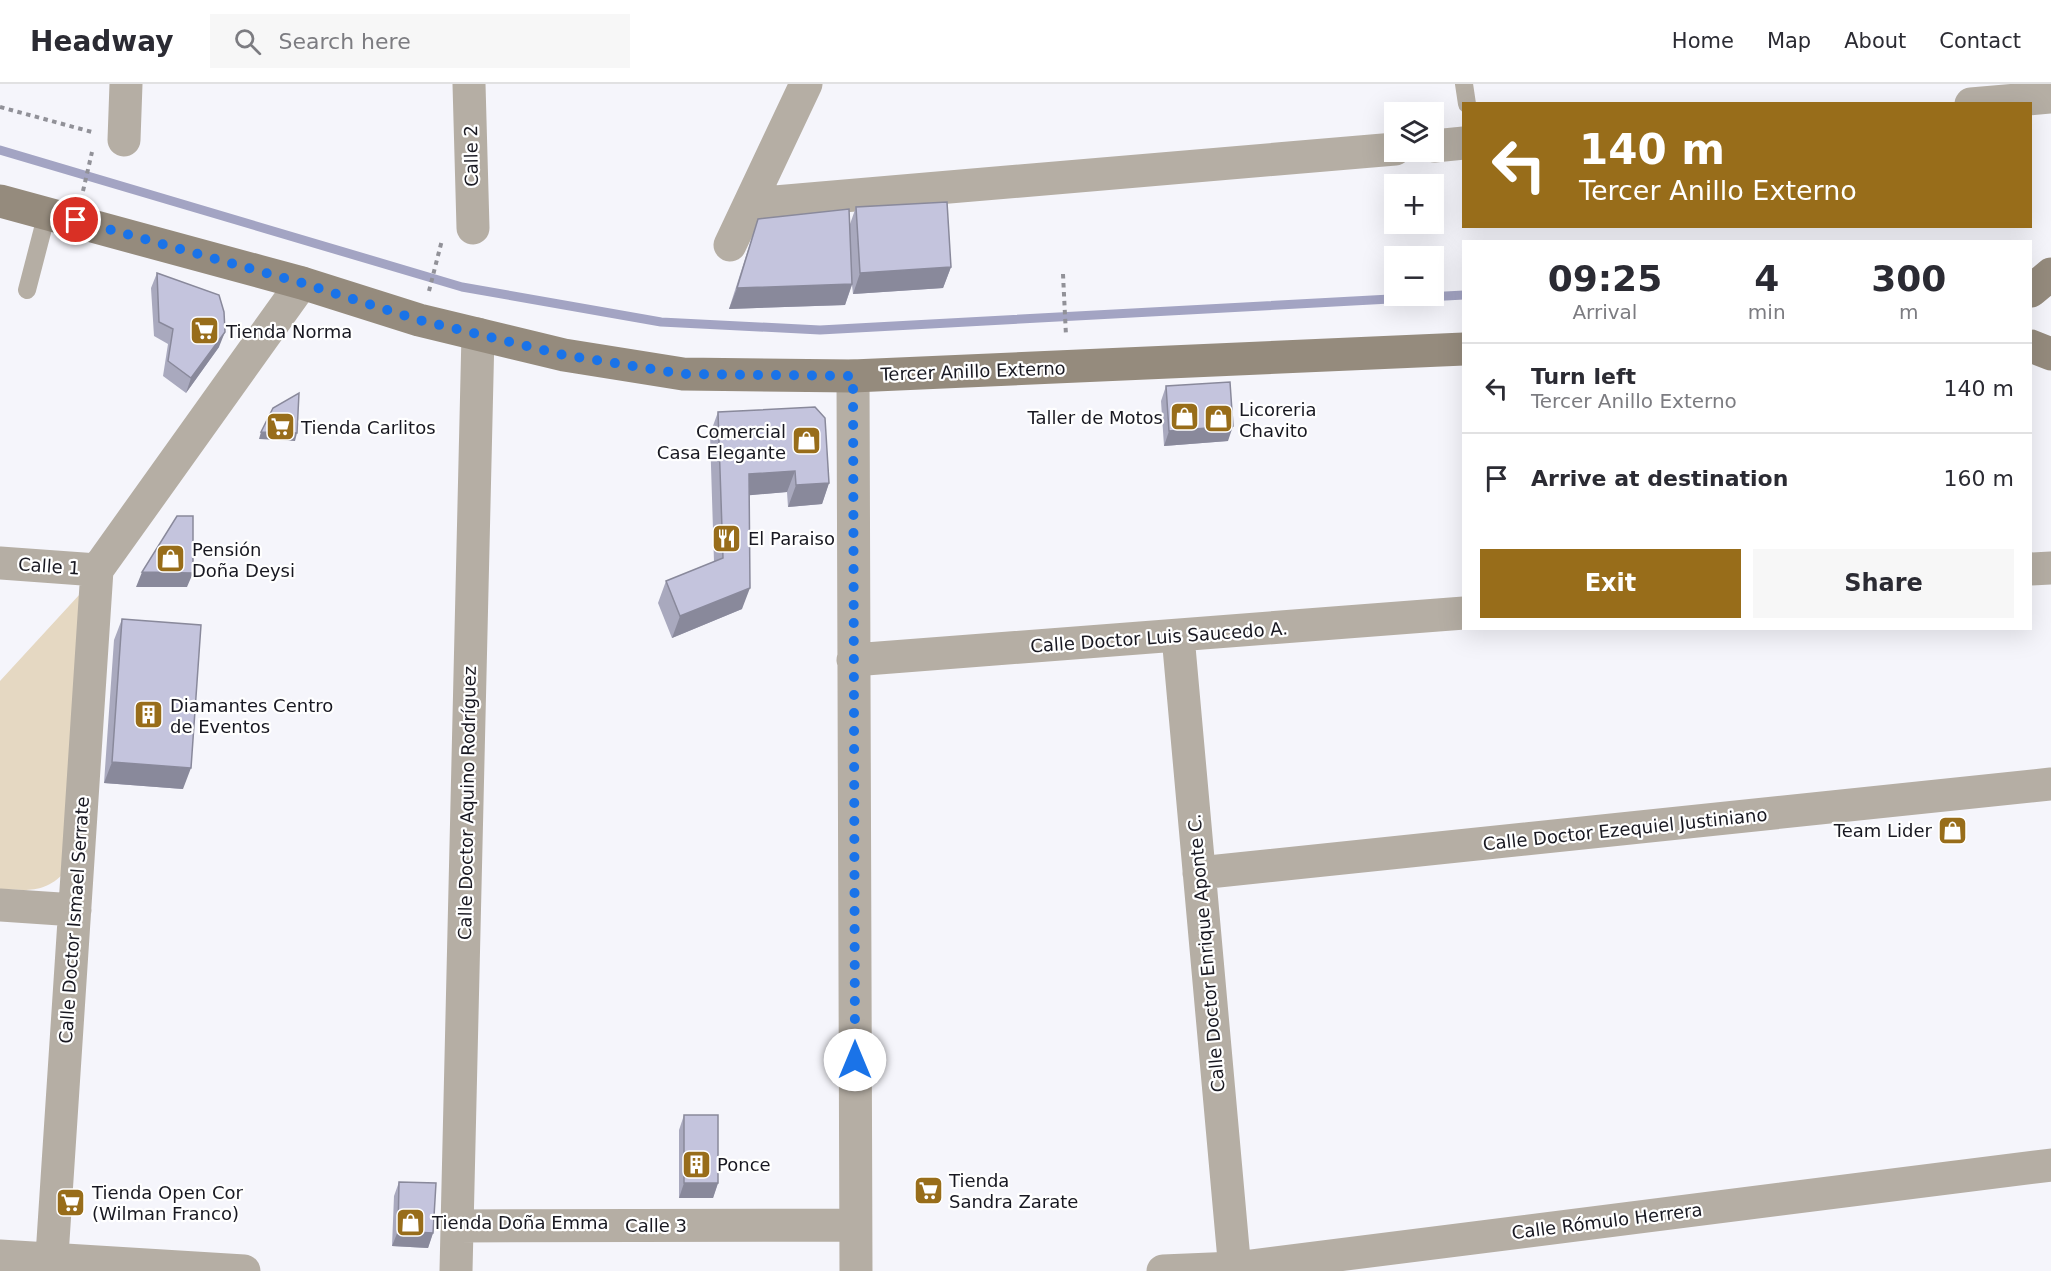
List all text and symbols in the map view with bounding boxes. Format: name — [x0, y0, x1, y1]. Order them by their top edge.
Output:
search box — [210, 14, 630, 68]
text: Headway — [30, 25, 174, 58]
icon: search — [231, 25, 264, 58]
text: Search here — [279, 29, 411, 54]
text: Home — [1672, 29, 1734, 53]
text: Map — [1767, 29, 1811, 53]
text: About — [1844, 29, 1906, 53]
text: Contact — [1939, 29, 2021, 53]
map controls — [1384, 102, 1444, 306]
button: layers — [1384, 102, 1444, 162]
street label: Calle 2 — [460, 125, 482, 187]
text: 140 m — [1579, 125, 1725, 174]
icon: left — [1480, 126, 1558, 204]
button: + — [1384, 174, 1444, 234]
text: Tercer Anillo Externo — [1579, 175, 1857, 206]
pin — [50, 194, 101, 245]
icon: arrive — [59, 203, 92, 236]
button: − — [1384, 246, 1444, 306]
text: 09:25 — [1548, 258, 1662, 299]
text: 4 — [1754, 258, 1779, 299]
text: 300 — [1871, 258, 1946, 299]
text: Arrival — [1572, 300, 1637, 324]
text: min — [1748, 300, 1786, 324]
text: m — [1899, 300, 1919, 324]
supermarket icon: Tienda Norma — [189, 315, 221, 347]
place label: Tienda Norma — [225, 321, 352, 342]
street label: Tercer Anillo Externo — [879, 357, 1066, 385]
text: Turn left — [1531, 364, 1636, 389]
icon: left — [1480, 372, 1513, 405]
text: 140 m — [1944, 376, 2014, 401]
text: Tercer Anillo Externo — [1531, 389, 1737, 413]
place label: Licoreria Chavito — [1239, 399, 1316, 441]
shop icon: Taller de Motos — [1168, 401, 1200, 433]
shop icon: Licoreria Chavito — [1202, 403, 1234, 435]
place label: Taller de Motos — [1027, 407, 1163, 428]
supermarket icon: Tienda Carlitos — [264, 411, 296, 443]
place label: Tienda Carlitos — [300, 417, 436, 438]
place label: Comercial Casa Elegante — [657, 421, 786, 463]
shop icon: Comercial Casa Elegante — [791, 425, 823, 457]
icon: arrive — [1480, 462, 1513, 495]
text: Arrive at destination — [1531, 466, 1788, 491]
text: 160 m — [1944, 466, 2014, 491]
restaurant icon: El Paraiso — [711, 522, 743, 554]
place label: El Paraiso — [748, 528, 835, 549]
place label: Pensión Doña Deysi — [192, 539, 295, 581]
shop icon: Pensión Doña Deysi — [155, 543, 187, 575]
button: Exit — [1480, 549, 1741, 618]
button: Share — [1753, 549, 2014, 618]
street label: Calle 1 — [17, 553, 81, 579]
street label: Calle Doctor Luis Saucedo A. — [1029, 618, 1289, 656]
street label: Calle Doctor Aquino Rodríguez — [454, 666, 480, 940]
place label: Diamantes Centro de Eventos — [170, 695, 333, 737]
building icon: Diamantes Centro de Eventos — [133, 699, 165, 731]
street label: Calle Doctor Ismael Serrate — [55, 796, 93, 1044]
street label: Calle Doctor Ezequiel Justiniano — [1482, 804, 1768, 854]
street label: Calle Doctor Enrique Aponte C. — [1183, 813, 1229, 1093]
shop icon: Team Lider — [1937, 814, 1969, 846]
place label: Team Lider — [1833, 820, 1933, 841]
position arrow — [823, 1028, 887, 1092]
building icon: Ponce — [680, 1148, 712, 1180]
place label: Ponce — [717, 1154, 771, 1175]
place label: Tienda Sandra Zarate — [948, 1170, 1078, 1212]
supermarket icon: Tienda Sandra Zarate — [912, 1174, 944, 1206]
place label: Tienda Open Cor (Wilman Franco) — [91, 1182, 243, 1224]
supermarket icon: Tienda Open Cor (Wilman Franco) — [55, 1186, 87, 1218]
street label: Calle Rómulo Herrera — [1510, 1199, 1704, 1243]
shop icon: Tienda Doña Emma — [395, 1206, 427, 1238]
place label: Tienda Doña Emma — [431, 1212, 609, 1233]
street label: Calle 3 — [625, 1215, 687, 1236]

